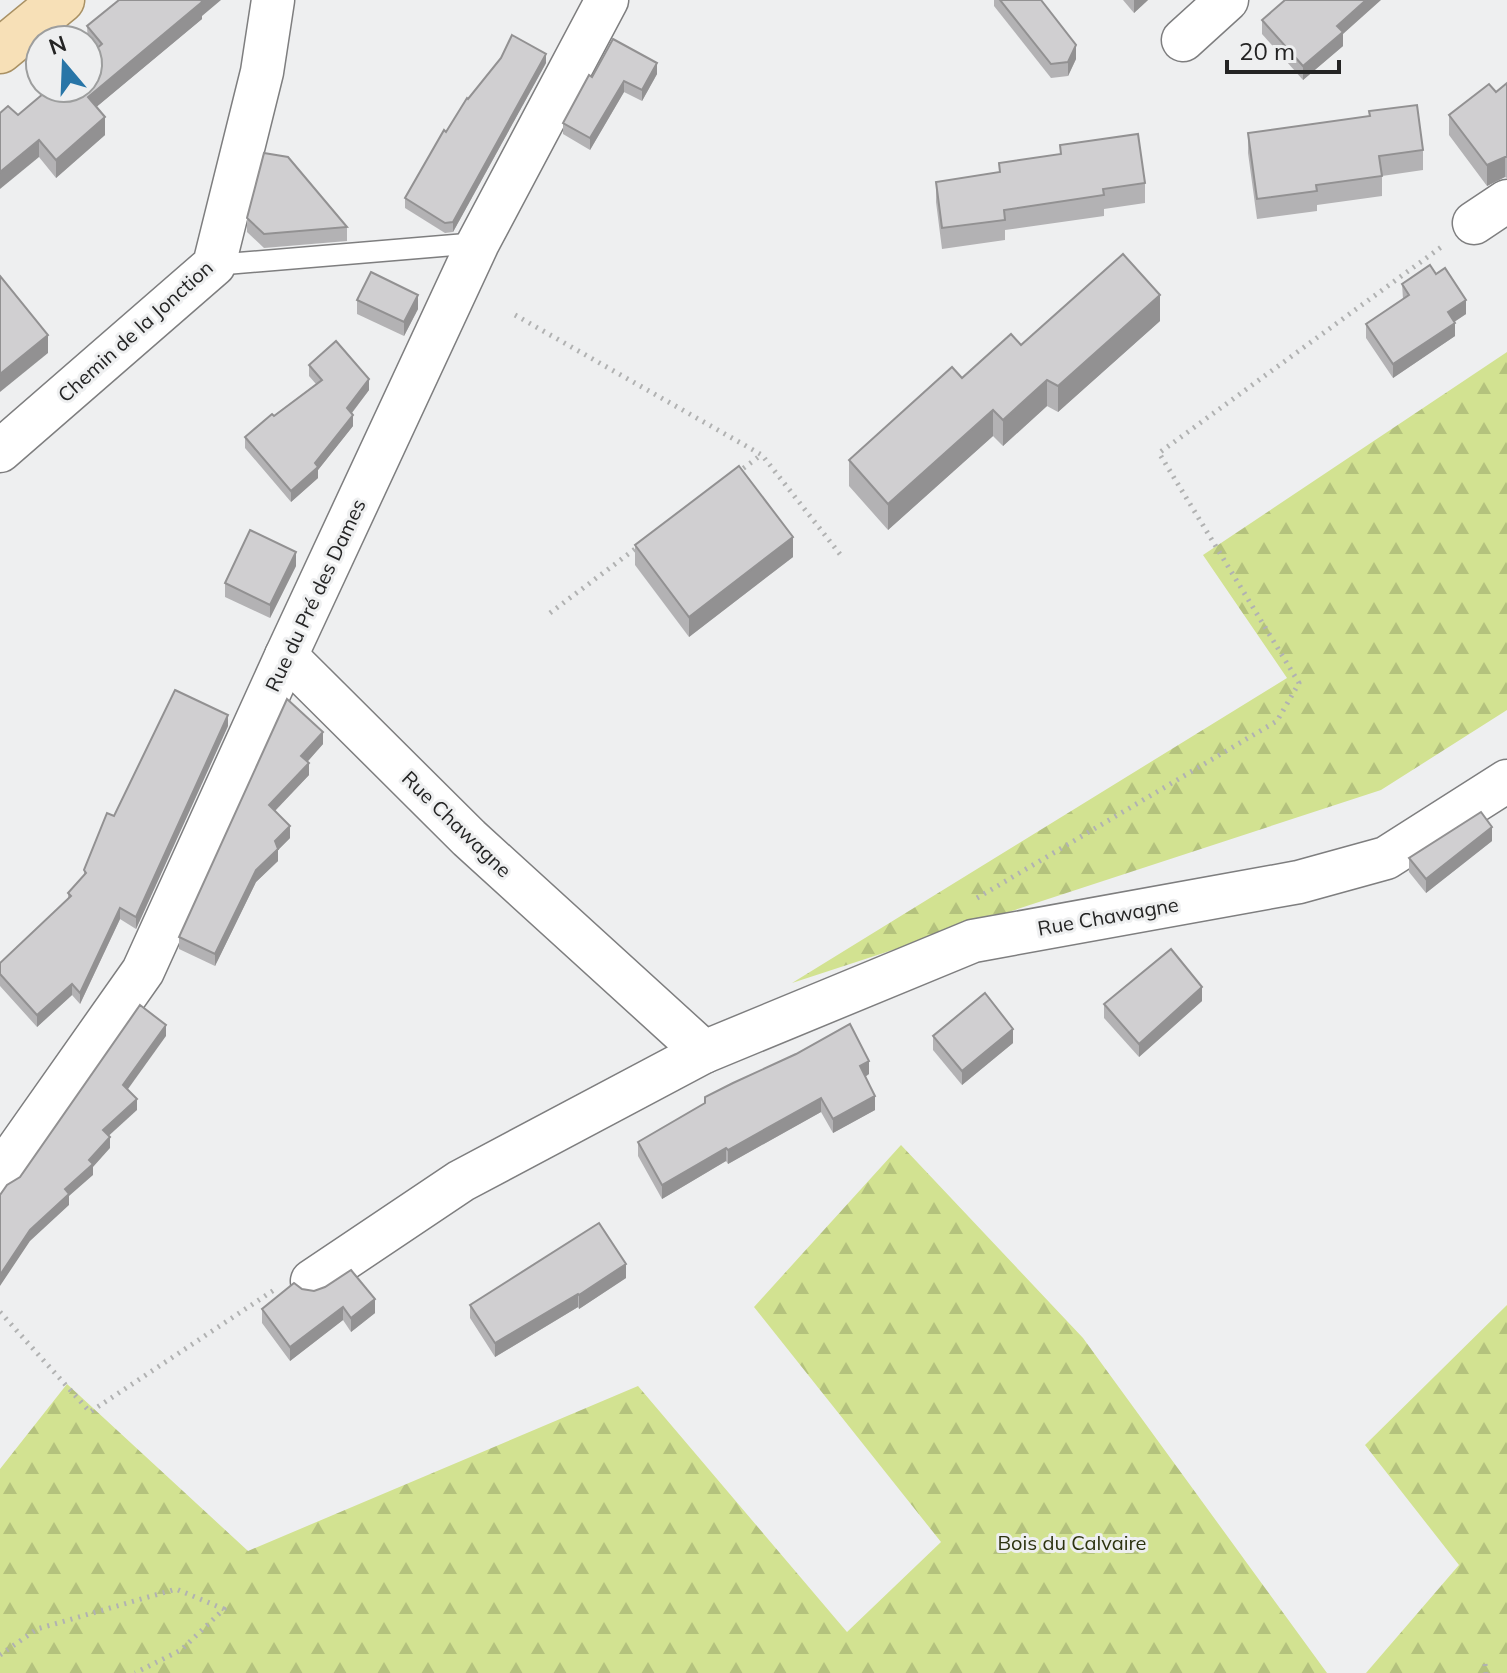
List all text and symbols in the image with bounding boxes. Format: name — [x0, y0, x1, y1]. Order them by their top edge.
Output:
north arrow — [24, 24, 104, 104]
scale bar — [1227, 24, 1339, 74]
text: N — [45, 29, 70, 61]
text: 20 m — [1239, 36, 1295, 66]
street label: Chemin de la Jonction — [52, 255, 218, 407]
street label: Rue du Pré des Dames — [259, 495, 371, 695]
street label: Rue Chawagne — [397, 765, 517, 883]
street label: Rue Chawagne — [1036, 891, 1180, 941]
park label: Bois du Calvaire — [998, 1530, 1146, 1555]

